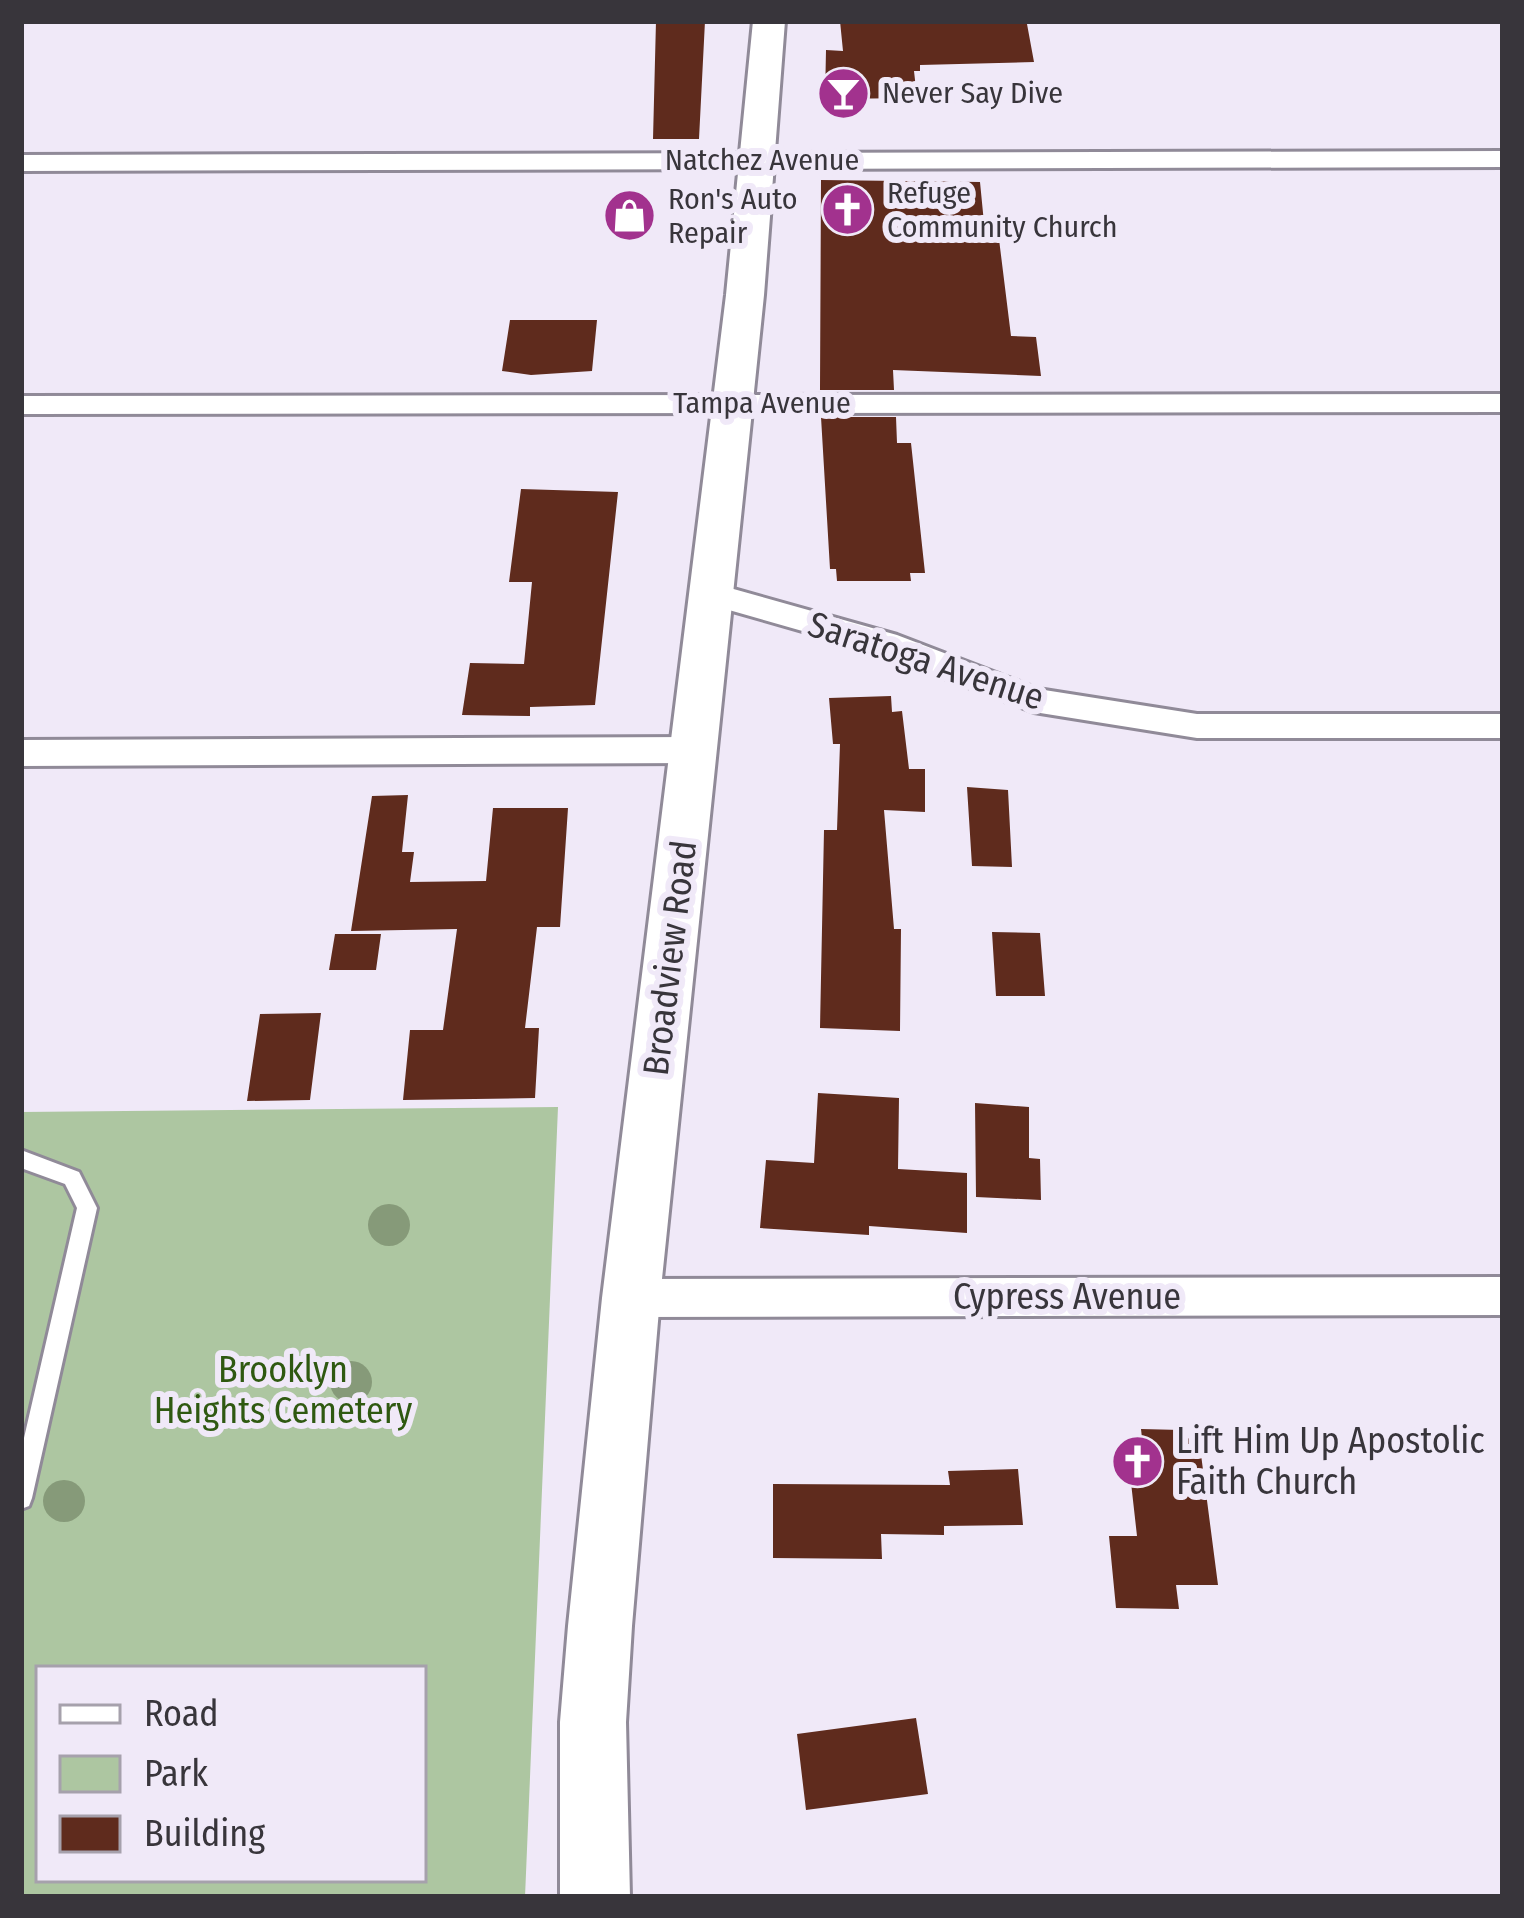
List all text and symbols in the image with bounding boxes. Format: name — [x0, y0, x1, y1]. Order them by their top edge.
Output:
bar icon: Never Say Dive — [815, 65, 871, 121]
place label: Never Say Dive — [882, 75, 1063, 111]
street label: Natchez Avenue — [665, 142, 859, 178]
place label: Refuge Community Church — [887, 175, 1118, 245]
place label: Ron's Auto Repair — [668, 181, 797, 251]
church icon: Refuge Community Church — [820, 182, 876, 238]
shop icon: Ron's Auto Repair — [601, 188, 657, 244]
street label: Tampa Avenue — [673, 385, 851, 421]
street label: Saratoga Avenue — [803, 602, 1049, 720]
street label: Broadview Road — [634, 838, 706, 1078]
street label: Cypress Avenue — [953, 1275, 1181, 1319]
park label: Brooklyn Heights Cemetery — [154, 1348, 412, 1433]
place label: Lift Him Up Apostolic Faith Church — [1176, 1419, 1485, 1504]
church icon: Lift Him Up Apostolic Faith Church — [1109, 1434, 1165, 1490]
legend — [36, 1666, 426, 1882]
text: Road — [144, 1692, 219, 1736]
text: Park — [144, 1752, 208, 1796]
text: Building — [144, 1812, 265, 1856]

